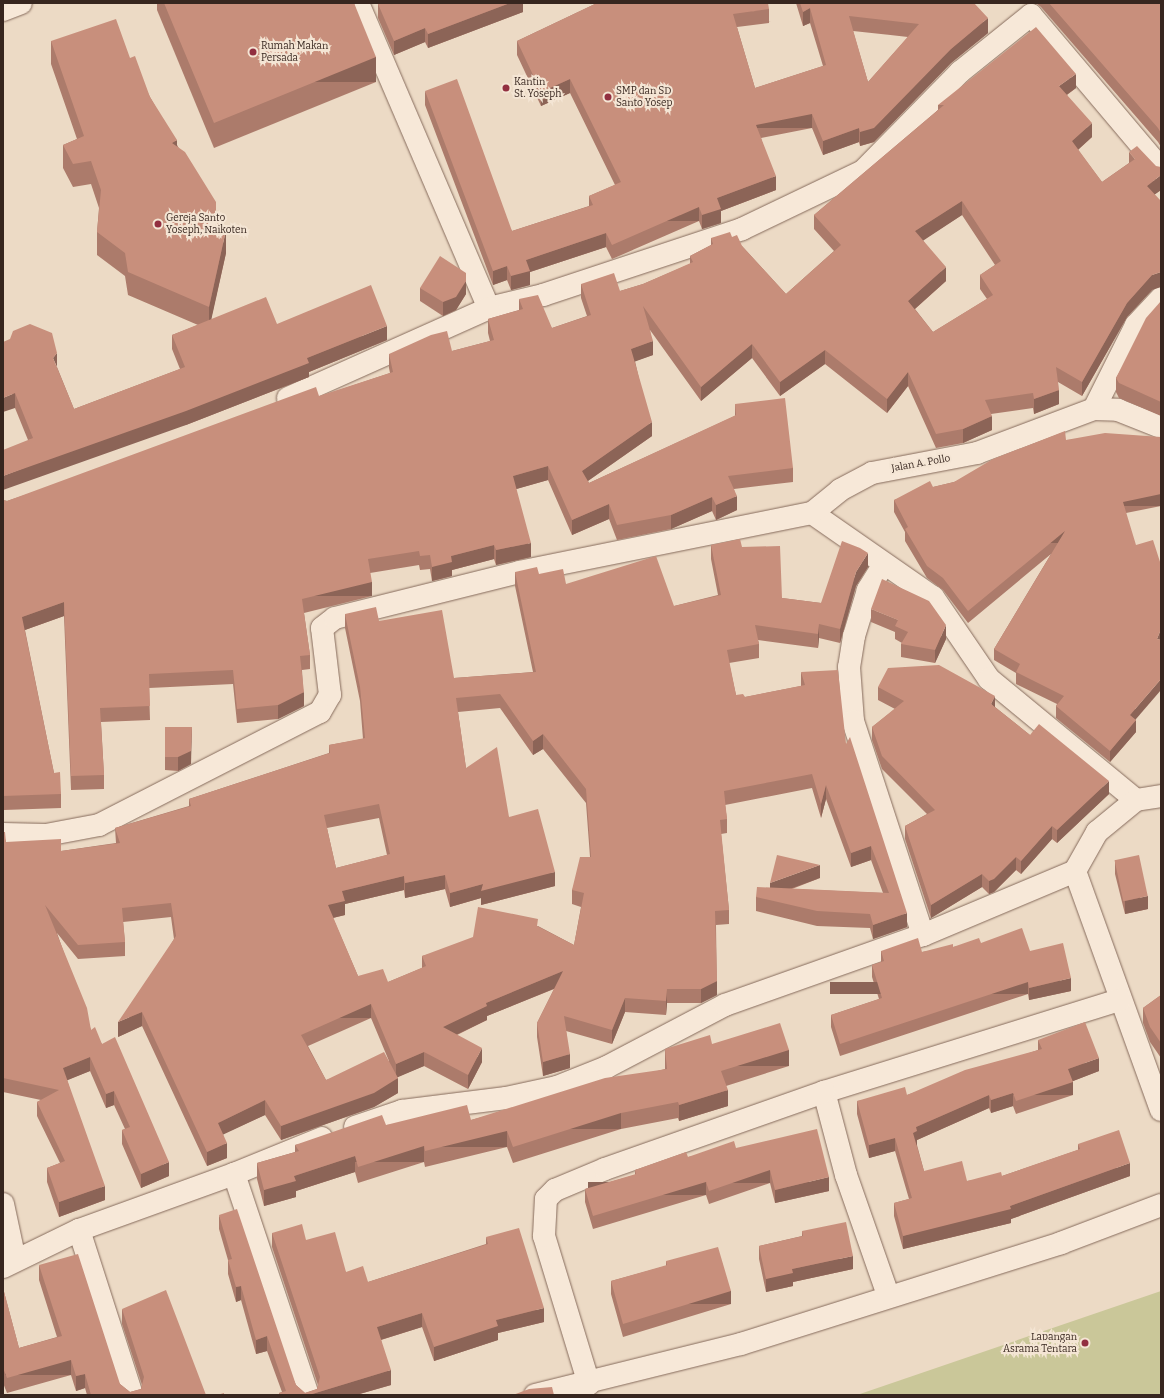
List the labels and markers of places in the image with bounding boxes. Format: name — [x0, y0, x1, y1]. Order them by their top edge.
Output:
place label: Rumah Makan Persada — [261, 40, 328, 64]
marker: Rumah Makan Persada — [248, 47, 258, 57]
place label: Kantin St. Yoseph — [514, 76, 561, 100]
marker: Kantin St. Yoseph — [501, 83, 511, 93]
place label: SMP dan SD Santo Yosep — [616, 85, 672, 108]
marker: SMP dan SD Santo Yosep — [603, 92, 613, 102]
place label: Gereja Santo Yoseph, Naikoten — [166, 212, 247, 236]
marker: Gereja Santo Yoseph, Naikoten — [153, 219, 163, 229]
place label: Lapangan Asrama Tentara — [1003, 1331, 1077, 1354]
marker: Lapangan Asrama Tentara — [1080, 1338, 1090, 1348]

